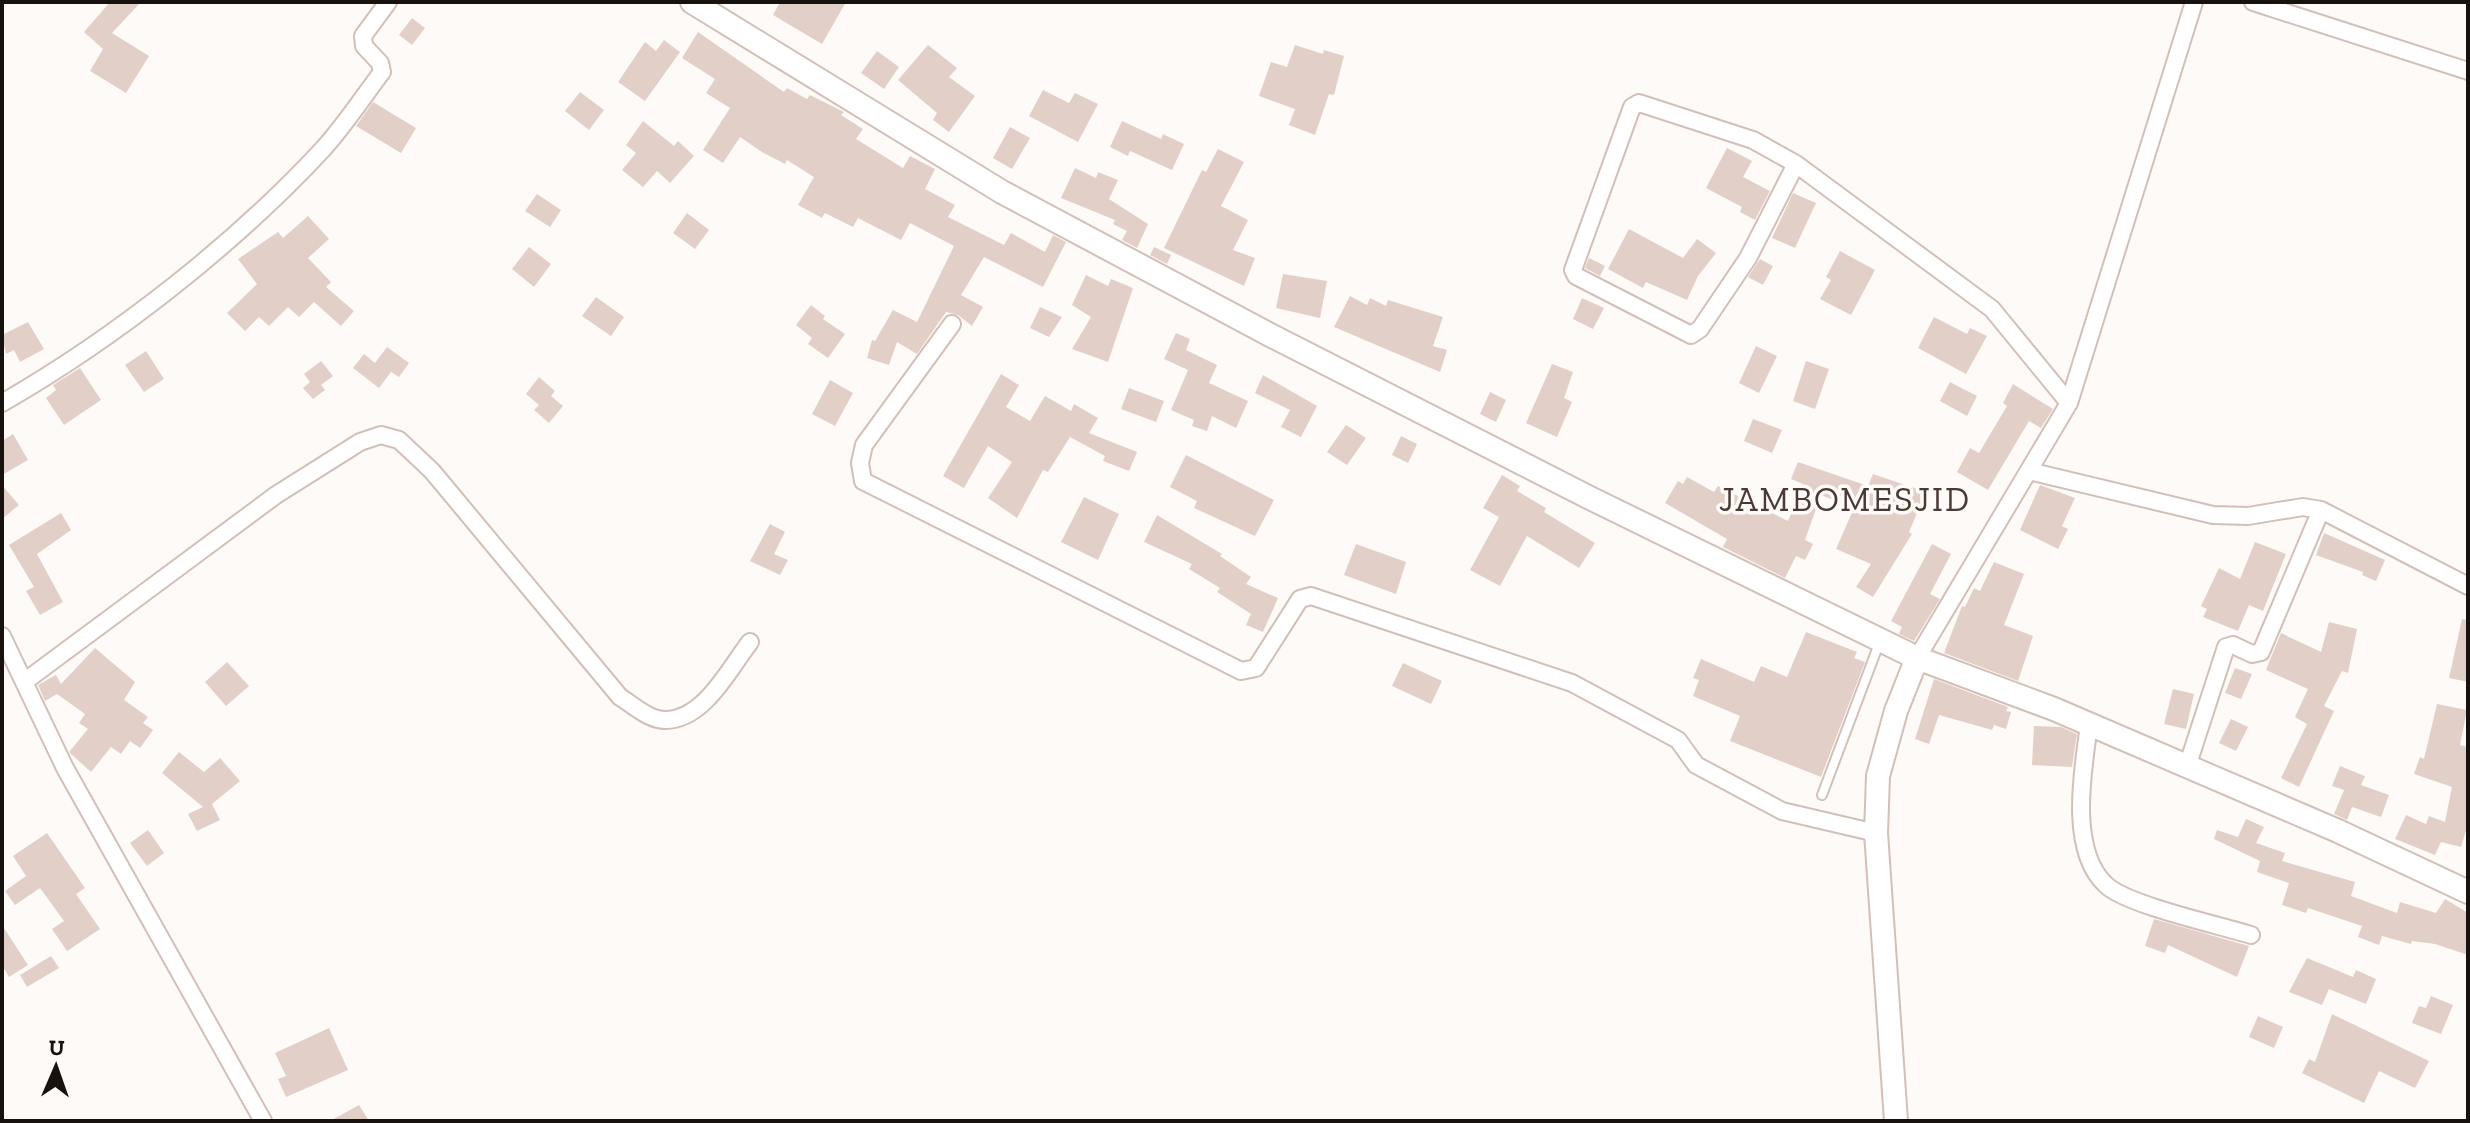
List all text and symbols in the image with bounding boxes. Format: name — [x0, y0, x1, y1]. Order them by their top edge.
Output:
district label: JAMBOMESJID — [1719, 479, 1971, 520]
north arrow — [16, 1027, 96, 1107]
text: U — [48, 1034, 65, 1061]

